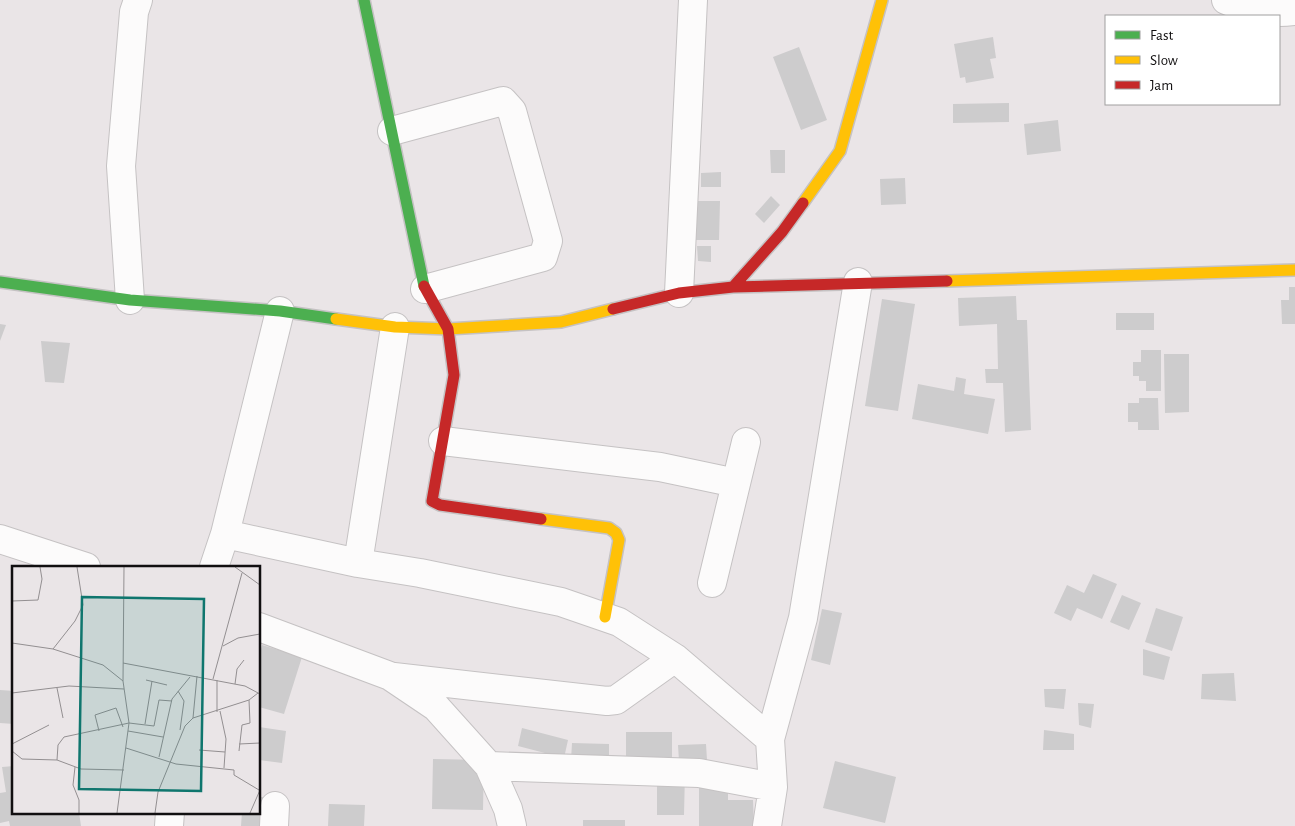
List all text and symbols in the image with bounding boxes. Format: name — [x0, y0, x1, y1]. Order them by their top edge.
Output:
legend — [1105, 15, 1280, 105]
text: Fast — [1150, 28, 1174, 43]
text: Slow — [1150, 53, 1178, 68]
text: Jam — [1150, 78, 1173, 93]
inset map — [12, 566, 260, 814]

